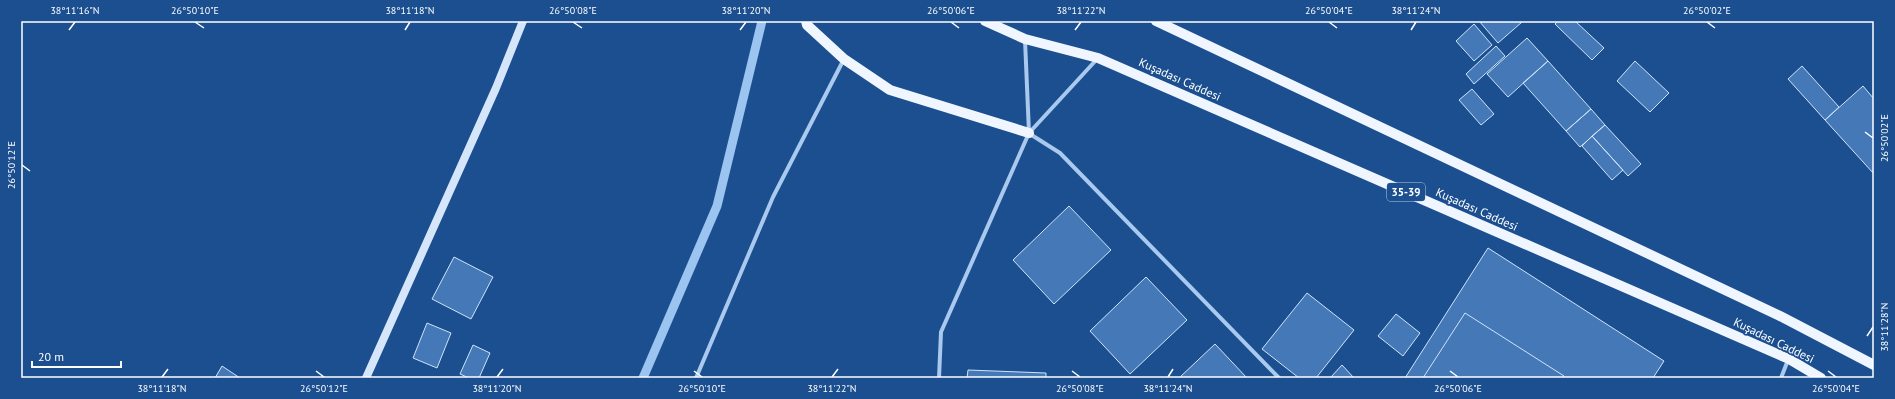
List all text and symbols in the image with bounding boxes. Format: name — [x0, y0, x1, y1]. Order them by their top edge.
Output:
text: 38°11'16"N — [50, 4, 100, 17]
text: 26°50'10"E — [171, 4, 219, 17]
text: 38°11'18"N — [385, 4, 435, 17]
text: 26°50'08"E — [549, 4, 597, 17]
text: 38°11'20"N — [721, 4, 771, 17]
text: 26°50'06"E — [927, 4, 975, 17]
text: 38°11'22"N — [1056, 4, 1106, 17]
text: 26°50'04"E — [1305, 4, 1353, 17]
text: 38°11'24"N — [1391, 4, 1441, 17]
text: 26°50'02"E — [1683, 4, 1731, 17]
street label: Kuşadası Caddesi — [1137, 54, 1223, 104]
text: 26°50'02"E — [1878, 114, 1891, 162]
text: 26°50'12"E — [5, 141, 18, 189]
road number: 35-39 — [1387, 183, 1425, 201]
street label: Kuşadası Caddesi — [1434, 184, 1520, 234]
text: 38°11'28"N — [1878, 302, 1891, 352]
street label: Kuşadası Caddesi — [1731, 314, 1817, 366]
scale bar — [32, 343, 121, 369]
text: 20 m — [38, 349, 64, 364]
text: 38°11'18"N — [137, 382, 187, 395]
text: 26°50'12"E — [300, 382, 348, 395]
text: 38°11'20"N — [472, 382, 522, 395]
text: 26°50'10"E — [678, 382, 726, 395]
text: 38°11'22"N — [807, 382, 857, 395]
text: 26°50'08"E — [1056, 382, 1104, 395]
text: 38°11'24"N — [1143, 382, 1193, 395]
text: 26°50'06"E — [1434, 382, 1482, 395]
text: 26°50'04"E — [1812, 382, 1860, 395]

